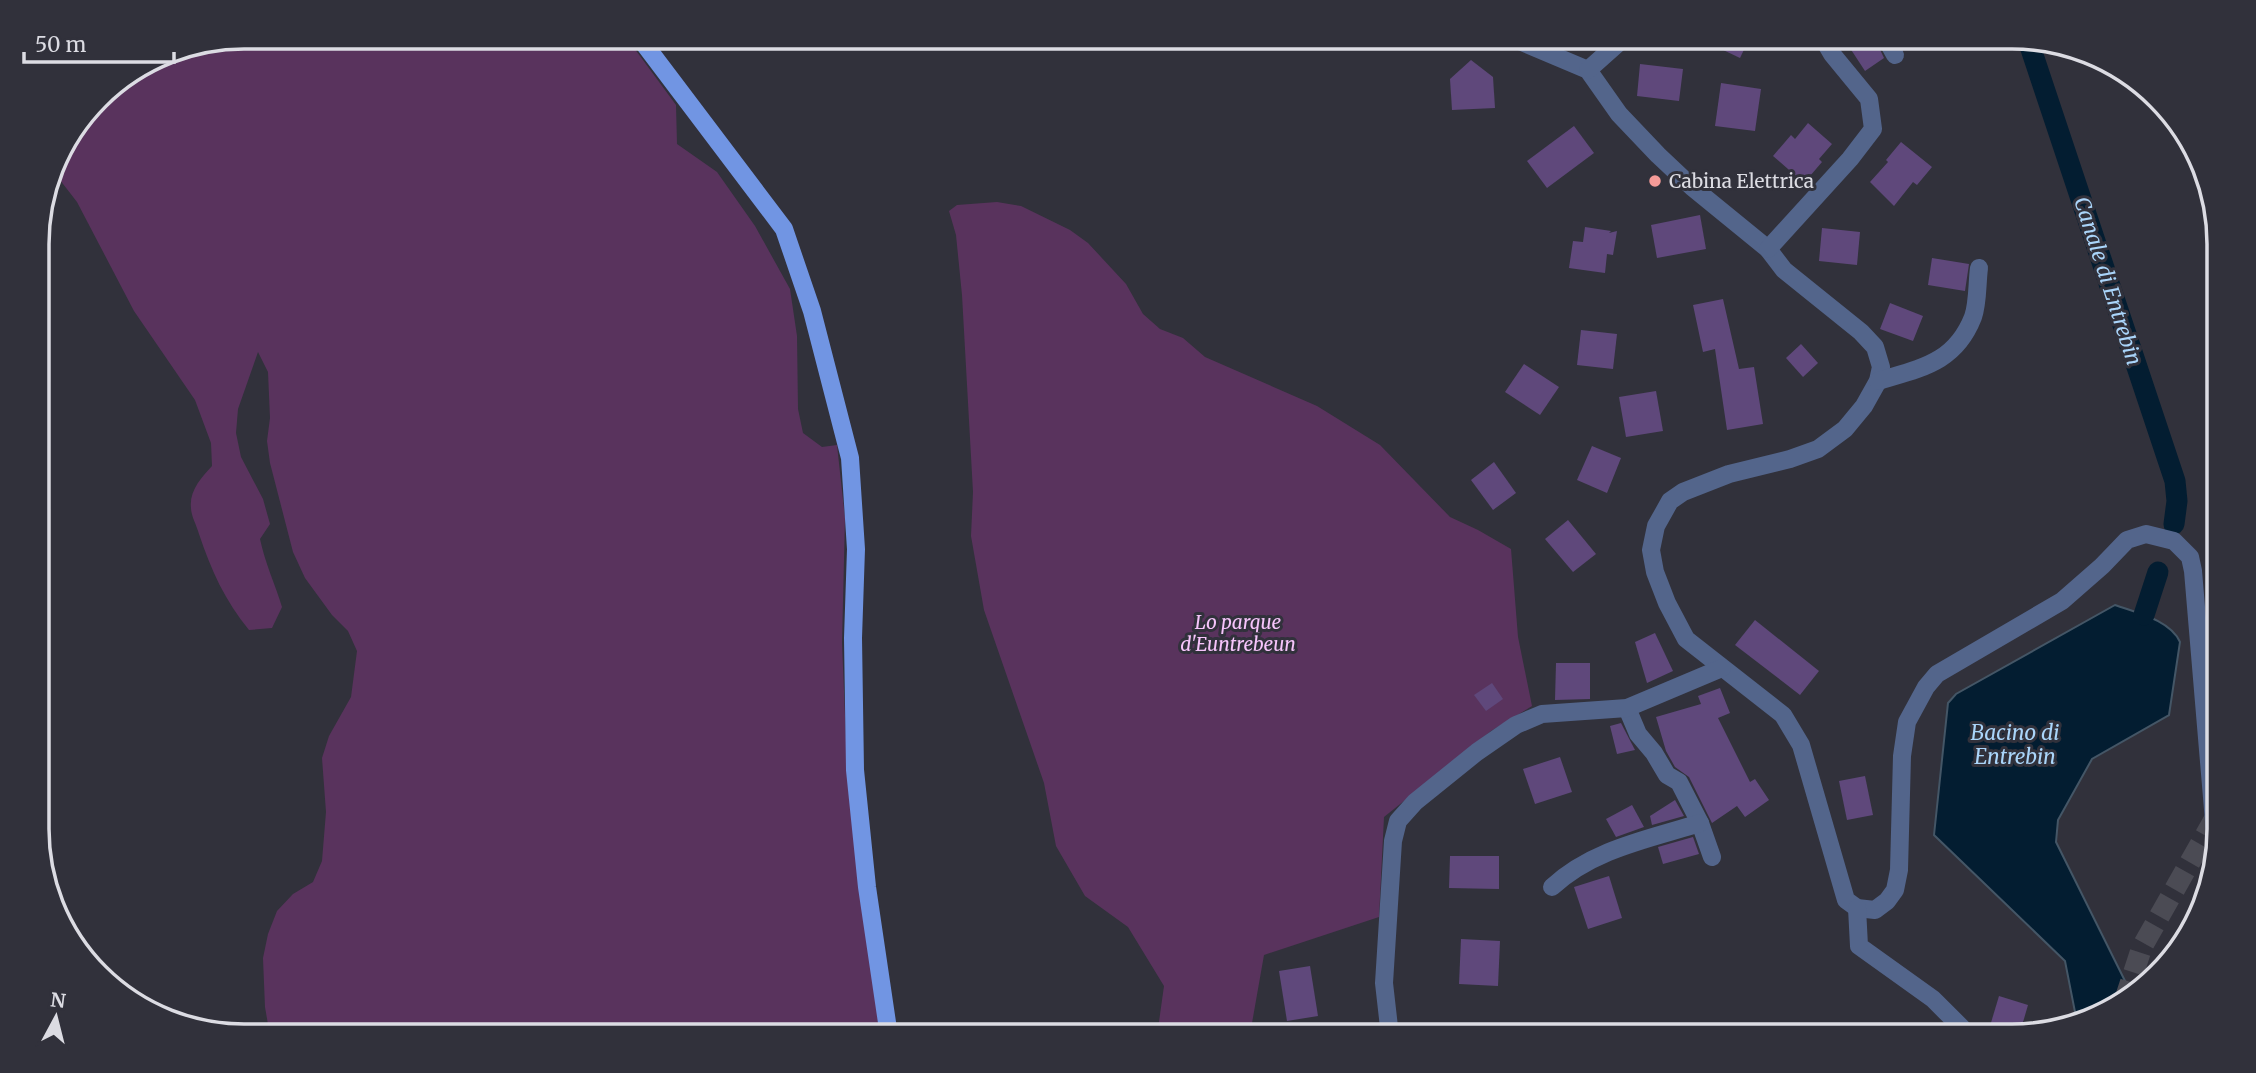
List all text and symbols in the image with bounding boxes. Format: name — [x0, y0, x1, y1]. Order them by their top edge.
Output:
scale bar — [24, 21, 175, 65]
text: 50 m — [35, 31, 86, 58]
place label: Cabina Elettrica — [1669, 169, 1814, 193]
marker: Cabina Elettrica — [1647, 173, 1663, 189]
water label: Canale di Entrebin — [2068, 193, 2148, 369]
park label: Lo parque d'Euntrebeun — [1180, 610, 1296, 656]
water label: Bacino di Entrebin — [1971, 719, 2059, 770]
north arrow — [21, 982, 91, 1052]
text: N — [49, 987, 67, 1013]

